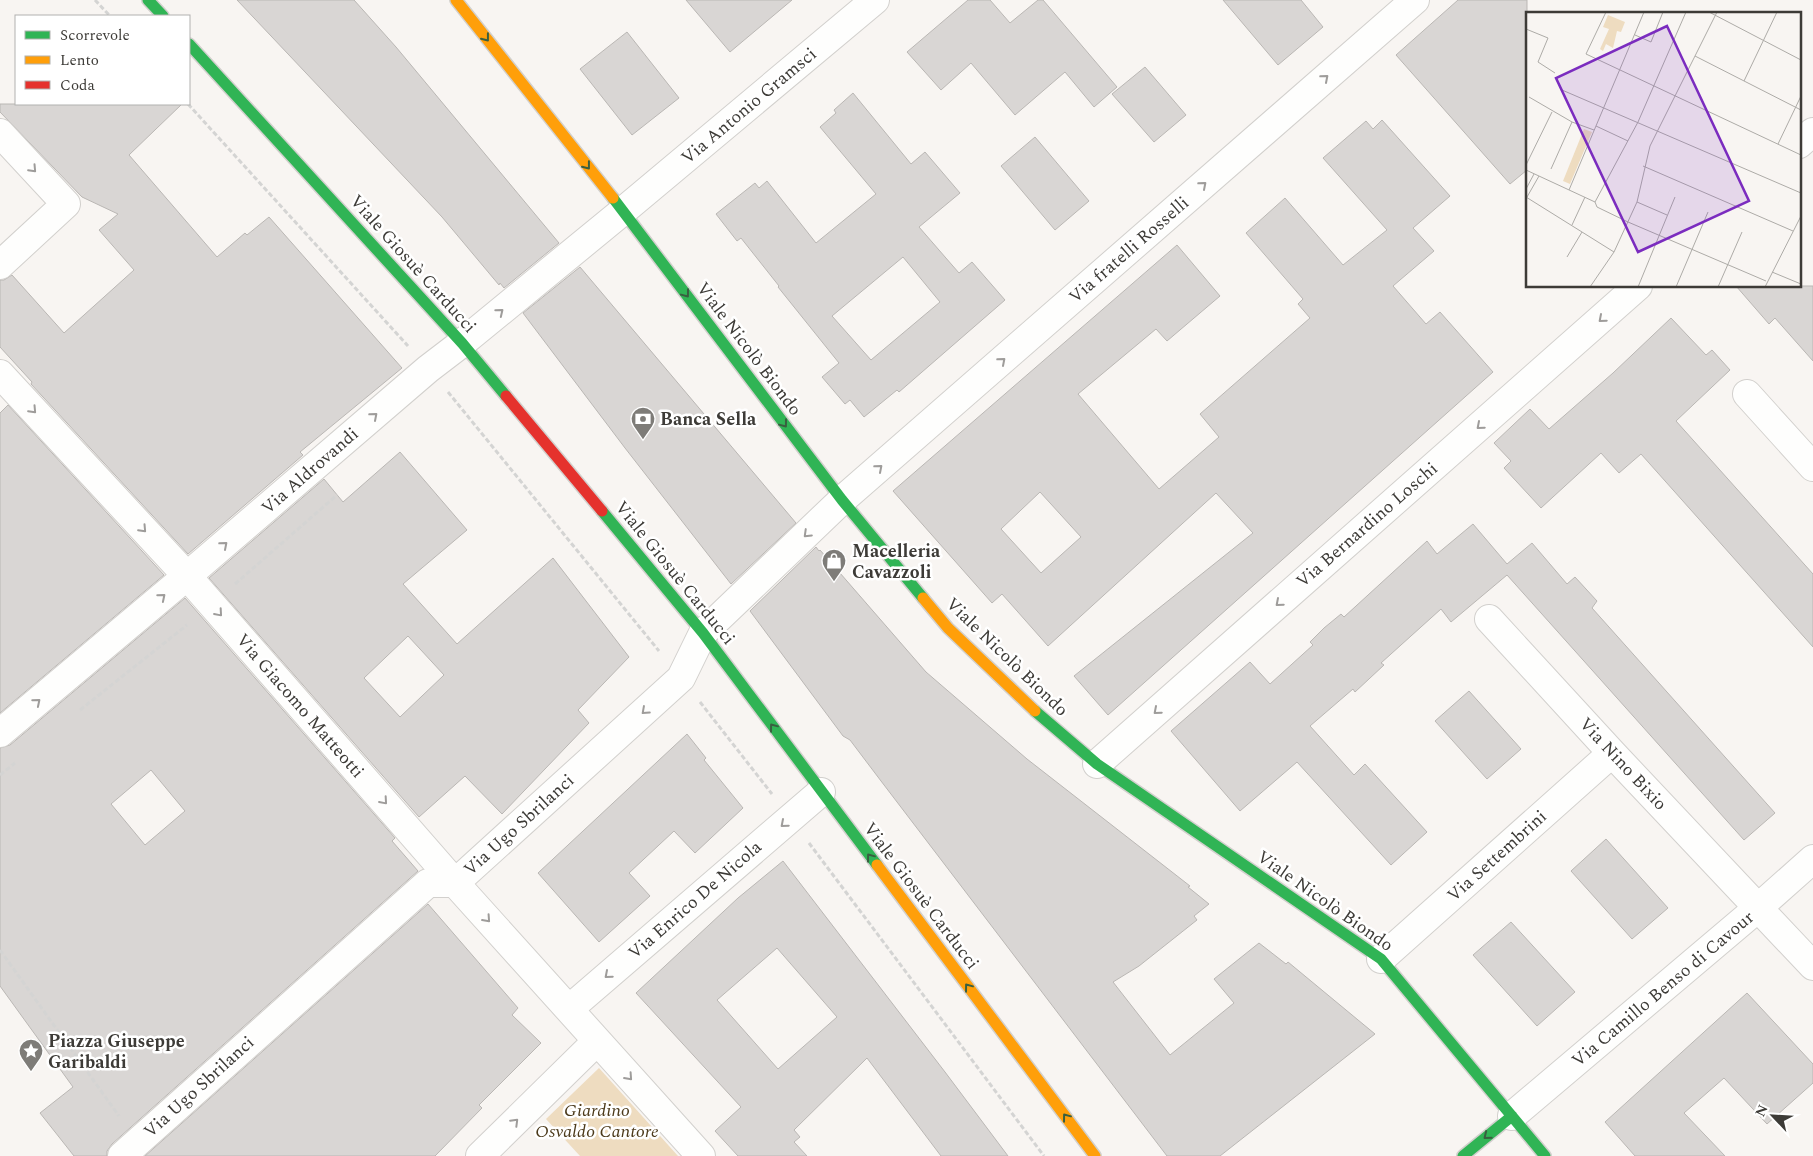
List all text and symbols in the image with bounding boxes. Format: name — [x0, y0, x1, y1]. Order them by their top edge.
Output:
inset map — [1526, 12, 1800, 288]
legend — [15, 15, 190, 105]
text: Scorrevole — [60, 24, 130, 47]
one-way arrow — [480, 32, 488, 41]
street label: Via Antonio Gramsci — [675, 41, 823, 171]
text: Lento — [60, 49, 99, 72]
text: Coda — [60, 74, 95, 97]
one-way arrow — [1320, 75, 1329, 84]
one-way arrow — [581, 160, 590, 169]
one-way arrow — [27, 164, 36, 173]
one-way arrow — [1197, 183, 1206, 191]
street label: Viale Giosuè Carducci — [343, 189, 483, 339]
street label: Via fratelli Rosselli — [1063, 190, 1195, 310]
street label: Viale Nicolò Biondo — [690, 276, 808, 422]
one-way arrow — [680, 288, 689, 298]
one-way arrow — [494, 309, 503, 318]
one-way arrow — [1598, 313, 1607, 322]
one-way arrow — [996, 358, 1005, 367]
one-way arrow — [27, 404, 36, 413]
bank icon: Banca Sella — [630, 406, 656, 440]
place label: Banca Sella — [660, 406, 757, 433]
one-way arrow — [368, 412, 377, 421]
one-way arrow — [779, 418, 787, 427]
one-way arrow — [1476, 420, 1485, 429]
street label: Via Aldrovandi — [255, 421, 365, 521]
street label: Via Bernardino Loschi — [1290, 456, 1444, 594]
one-way arrow — [874, 465, 883, 474]
street label: Viale Giosuè Carducci — [608, 495, 742, 651]
one-way arrow — [137, 523, 146, 532]
one-way arrow — [804, 528, 813, 537]
place label: Macelleria Cavazzoli — [852, 538, 941, 586]
one-way arrow — [218, 542, 227, 550]
shop icon: Macelleria Cavazzoli — [821, 548, 847, 582]
street label: Viale Nicolò Biondo — [940, 591, 1074, 723]
one-way arrow — [156, 595, 165, 603]
one-way arrow — [1276, 597, 1285, 606]
one-way arrow — [213, 607, 222, 616]
street label: Via Giacomo Matteotti — [229, 628, 371, 784]
one-way arrow — [32, 699, 41, 708]
one-way arrow — [642, 705, 651, 714]
one-way arrow — [1154, 705, 1163, 714]
street label: Via Nino Bixio — [1573, 711, 1673, 817]
one-way arrow — [770, 723, 779, 733]
street label: Via Ugo Sbrilanci — [457, 768, 581, 882]
one-way arrow — [378, 796, 387, 805]
street label: Via Settembrini — [1441, 804, 1553, 908]
street label: Viale Giosuè Carducci — [857, 817, 985, 975]
one-way arrow — [781, 818, 790, 827]
street label: Via Enrico De Nicola — [622, 834, 768, 966]
street label: Viale Nicolò Biondo — [1251, 844, 1399, 958]
one-way arrow — [868, 854, 876, 863]
street label: Via Camillo Benso di Cavour — [1566, 904, 1760, 1074]
one-way arrow — [482, 913, 491, 922]
one-way arrow — [605, 970, 614, 978]
one-way arrow — [966, 984, 974, 993]
place label: Piazza Giuseppe Garibaldi — [48, 1028, 185, 1076]
street label: Via Ugo Sbrilanci — [137, 1030, 261, 1144]
place icon: Piazza Giuseppe Garibaldi — [18, 1038, 44, 1072]
one-way arrow — [624, 1071, 633, 1080]
north arrow — [1748, 1091, 1798, 1141]
park label: Giardino Osvaldo Cantore — [535, 1097, 659, 1145]
text: N — [1750, 1101, 1774, 1120]
one-way arrow — [1063, 1113, 1072, 1123]
one-way arrow — [509, 1119, 518, 1128]
one-way arrow — [1484, 1131, 1493, 1140]

